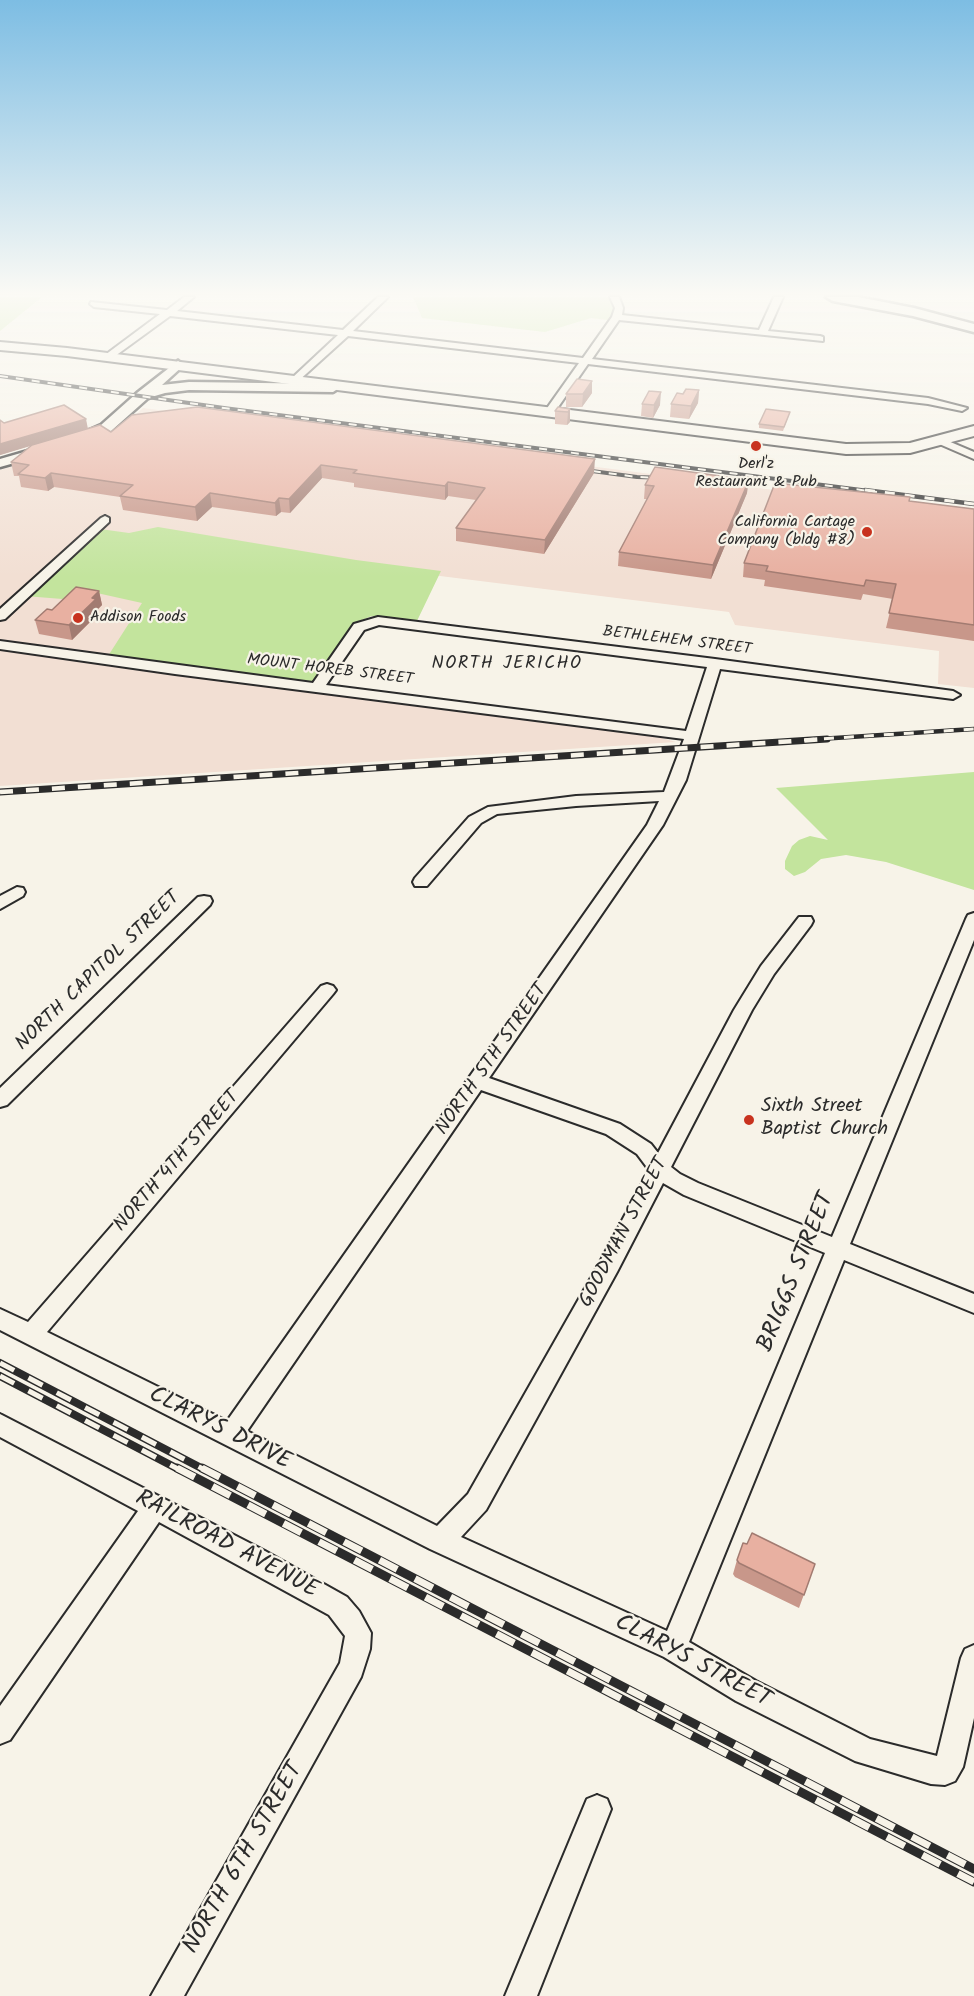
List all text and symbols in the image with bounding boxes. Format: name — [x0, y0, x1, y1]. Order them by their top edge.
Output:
marker: Derl'z Restaurant & Pub — [749, 439, 763, 453]
place label: Derl'z Restaurant & Pub — [695, 455, 817, 493]
place label: California Cartage Company (bldg #8) — [718, 513, 855, 551]
marker: California Cartage Company (bldg #8) — [860, 525, 874, 539]
place label: Addison Foods — [90, 608, 186, 628]
marker: Addison Foods — [71, 611, 85, 625]
street label: BETHLEHEM STREET — [602, 623, 752, 661]
street label: MOUNT HOREB STREET — [246, 651, 414, 691]
district label: NORTH JERICHO — [431, 654, 583, 676]
street label: NORTH CAPITOL STREET — [12, 887, 186, 1057]
street label: NORTH 5TH STREET — [432, 980, 554, 1140]
street label: NORTH 4TH STREET — [110, 1086, 246, 1238]
place label: Sixth Street Baptist Church — [761, 1096, 888, 1143]
marker: Sixth Street Baptist Church — [742, 1113, 756, 1127]
street label: GOODMAN STREET — [575, 1154, 675, 1312]
street label: BRIGGS STREET — [753, 1189, 843, 1357]
street label: CLARYS DRIVE — [143, 1382, 295, 1478]
street label: RAILROAD AVENUE — [129, 1485, 323, 1607]
street label: CLARYS STREET — [609, 1610, 775, 1716]
street label: NORTH 6TH STREET — [179, 1758, 311, 1960]

